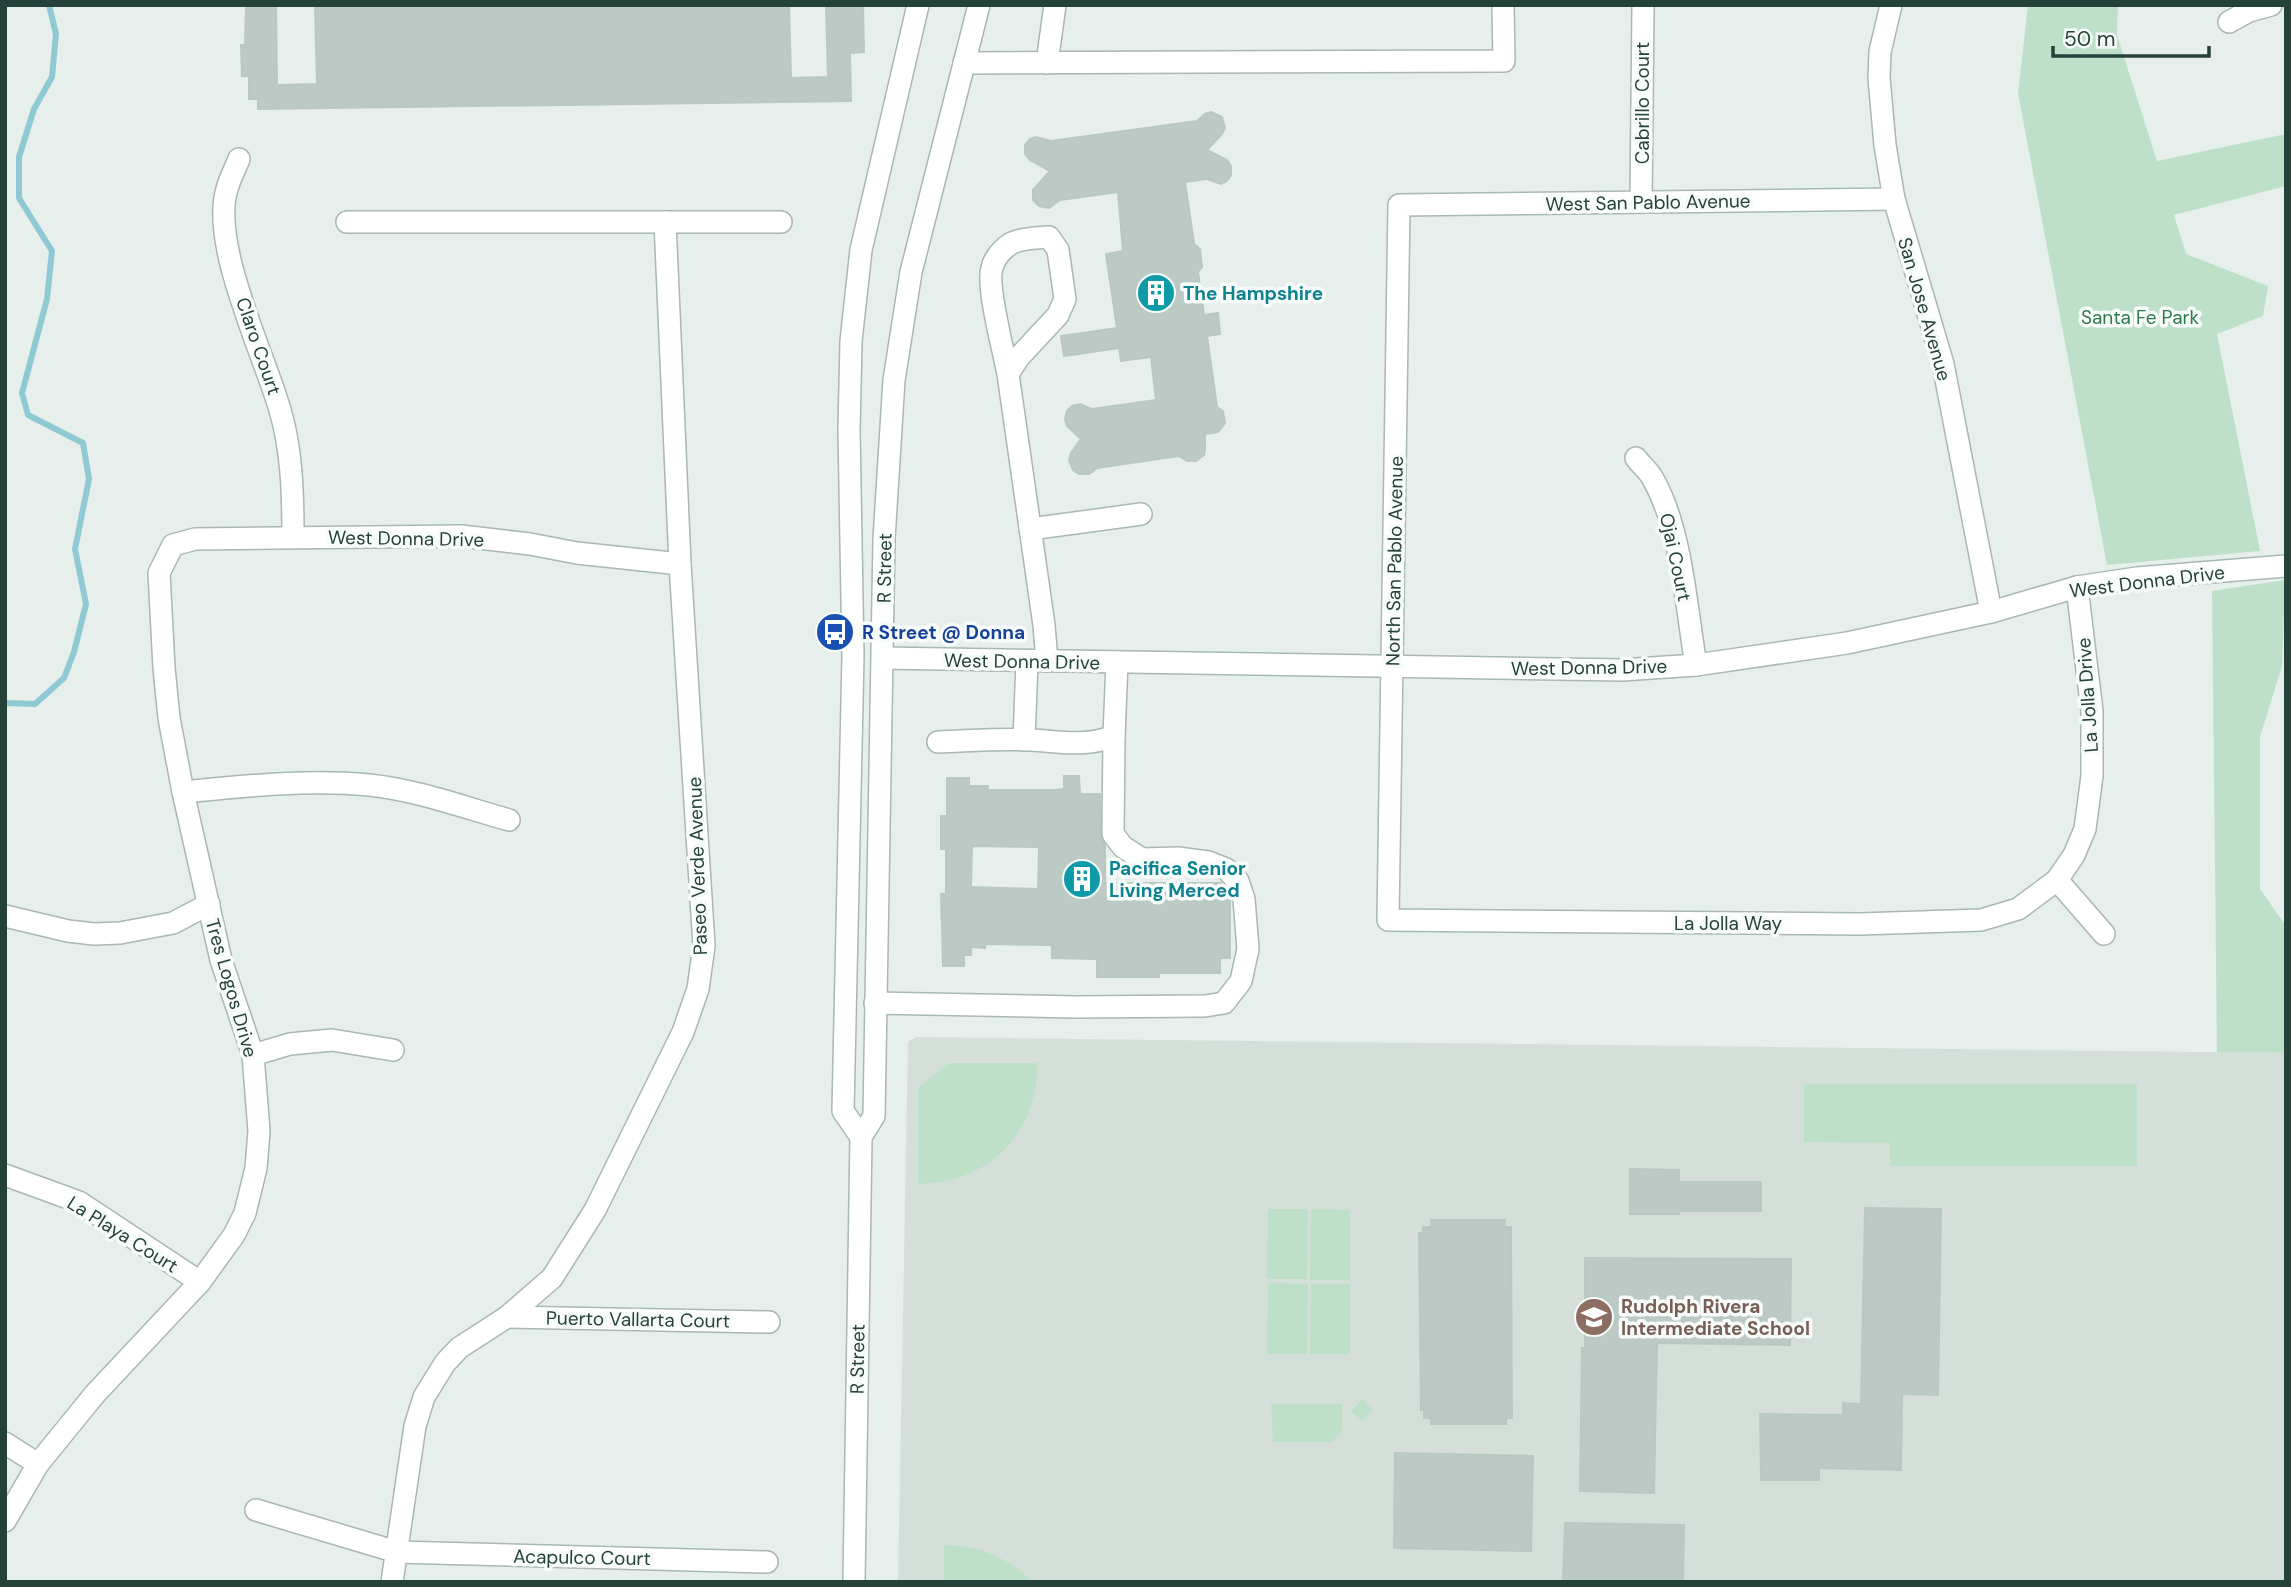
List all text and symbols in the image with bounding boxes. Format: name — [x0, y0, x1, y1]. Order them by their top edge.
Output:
scale bar — [2053, 14, 2209, 58]
text: 50 m — [2064, 25, 2115, 53]
street label: Cabrillo Court — [1630, 42, 1655, 164]
street label: West San Pablo Avenue — [1545, 188, 1751, 217]
street label: San Jose Avenue — [1892, 235, 1957, 384]
building icon: The Hampshire — [1135, 272, 1177, 314]
place label: The Hampshire — [1183, 281, 1323, 306]
street label: Claro Court — [230, 294, 287, 398]
park label: Santa Fe Park — [2081, 305, 2200, 330]
street label: North San Pablo Avenue — [1380, 456, 1409, 666]
street label: Ojai Court — [1654, 511, 1697, 603]
street label: West Donna Drive — [328, 525, 484, 552]
street label: R Street — [871, 533, 898, 603]
street label: West Donna Drive — [2068, 560, 2226, 603]
bus stop icon: R Street @ Donna — [814, 611, 856, 653]
place label: R Street @ Donna — [862, 620, 1025, 645]
street label: La Jolla Drive — [2071, 637, 2104, 753]
street label: West Donna Drive — [944, 648, 1100, 675]
street label: West Donna Drive — [1511, 654, 1667, 681]
street label: Paseo Verde Avenue — [682, 776, 713, 956]
place label: Pacifica Senior Living Merced — [1109, 856, 1246, 903]
building icon: Pacifica Senior Living Merced — [1061, 858, 1103, 900]
street label: La Jolla Way — [1674, 911, 1782, 936]
street label: Tres Logos Drive — [200, 916, 263, 1060]
street label: La Playa Court — [63, 1190, 183, 1279]
place label: Rudolph Rivera Intermediate School — [1621, 1294, 1810, 1341]
school or university icon: Rudolph Rivera Intermediate School — [1573, 1296, 1615, 1338]
street label: Puerto Vallarta Court — [546, 1305, 730, 1334]
street label: R Street — [844, 1324, 871, 1394]
street label: Acapulco Court — [513, 1544, 651, 1571]

